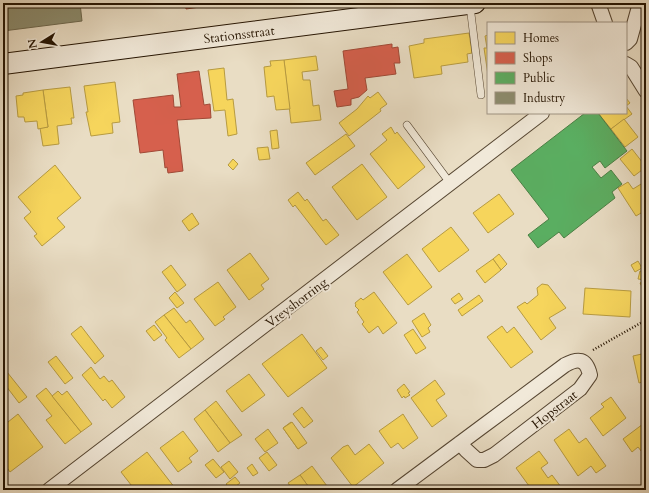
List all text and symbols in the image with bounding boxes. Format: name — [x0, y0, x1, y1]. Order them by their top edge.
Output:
north arrow — [22, 22, 62, 62]
street label: Stationsstraat — [203, 22, 276, 48]
legend — [487, 22, 627, 114]
text: Homes — [523, 30, 559, 46]
text: N — [24, 37, 41, 50]
text: Shops — [523, 50, 552, 66]
text: Public — [523, 70, 556, 86]
text: Industry — [523, 90, 566, 106]
street label: Vreyshorring — [262, 273, 332, 332]
street label: Hopstraat — [528, 386, 581, 433]

